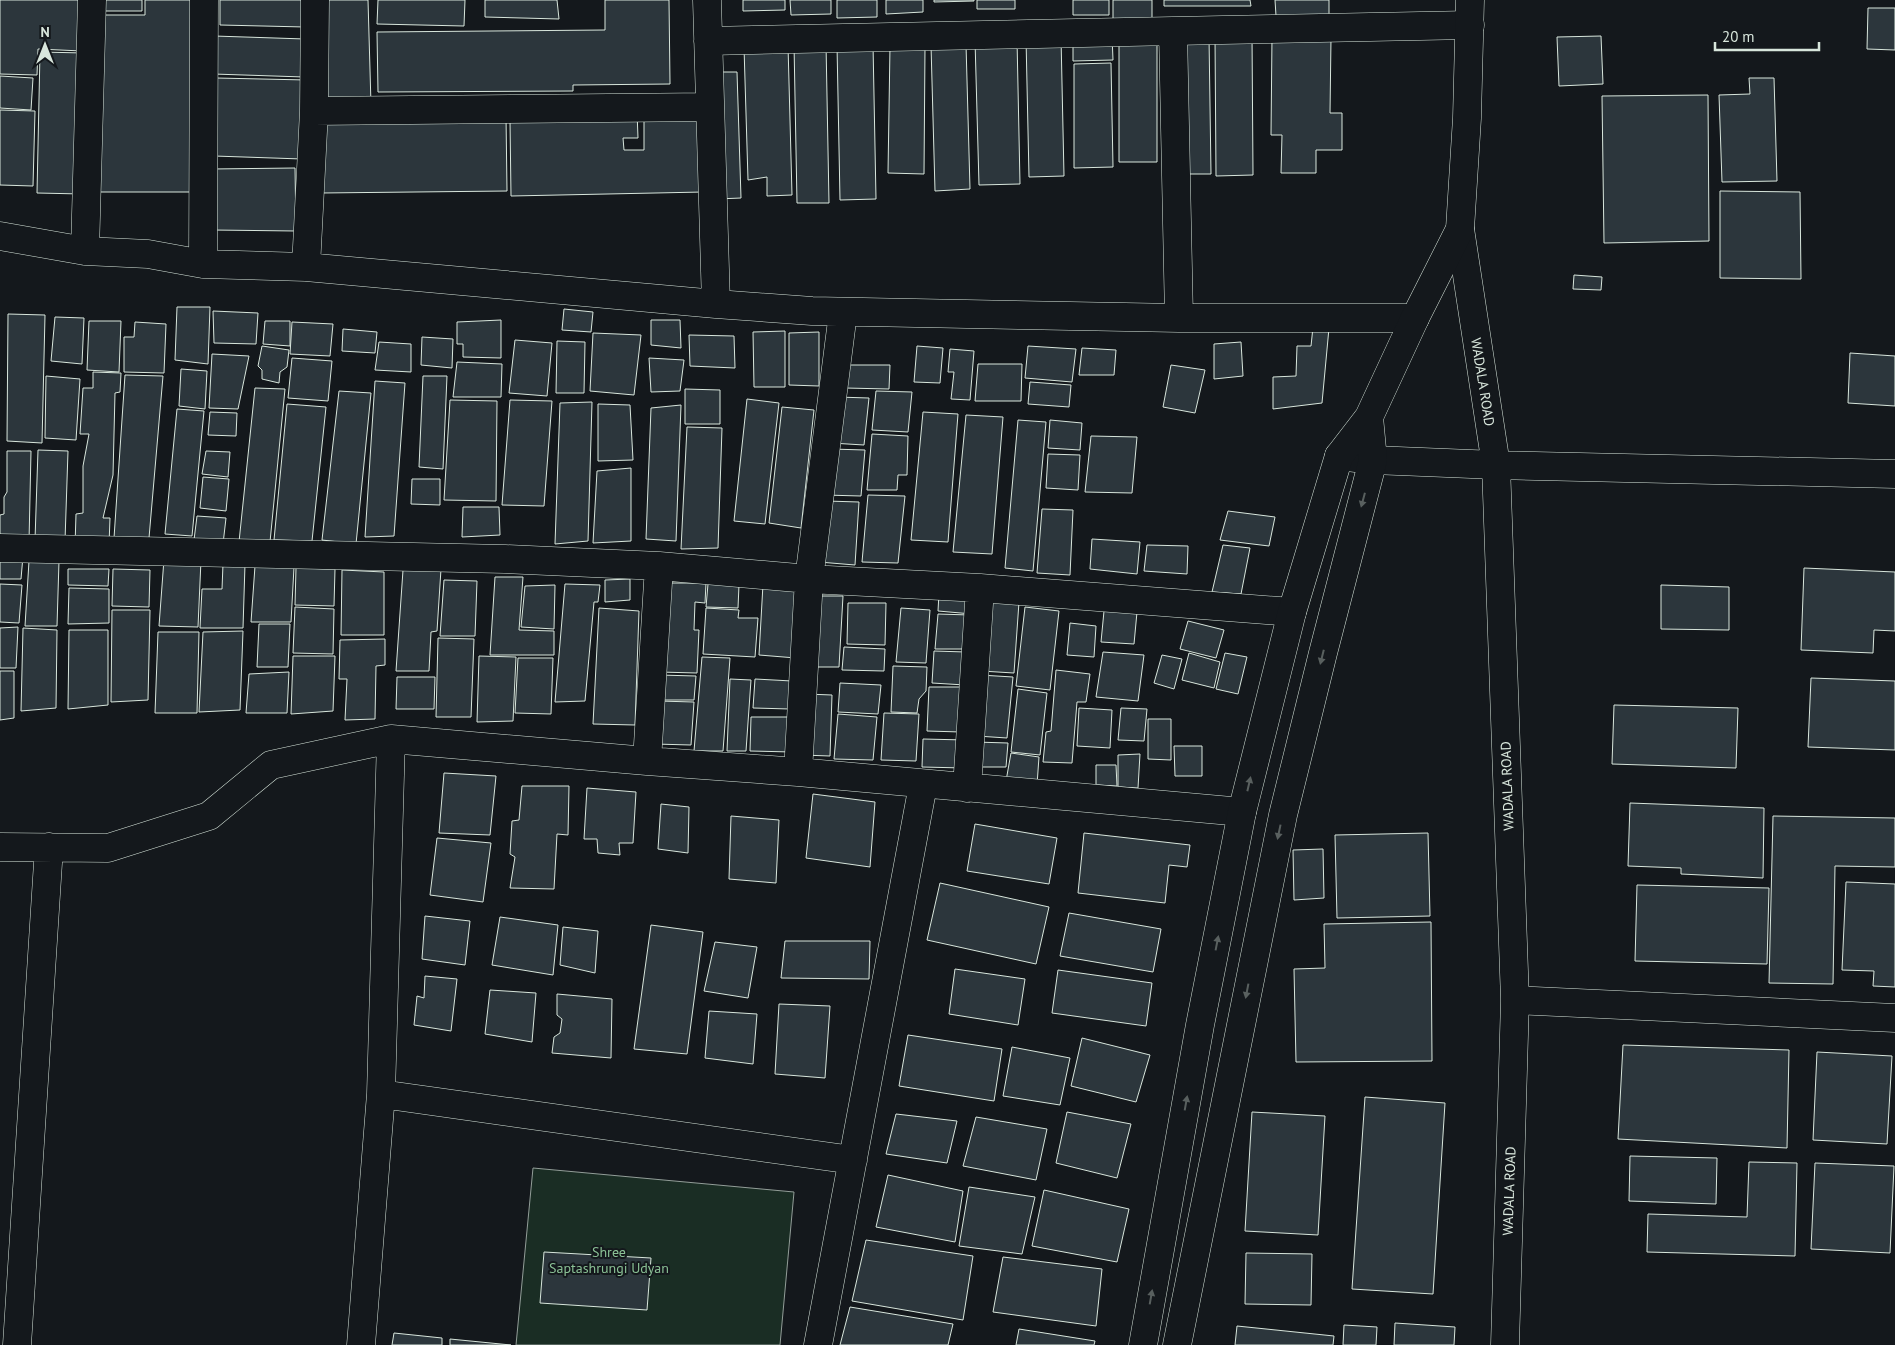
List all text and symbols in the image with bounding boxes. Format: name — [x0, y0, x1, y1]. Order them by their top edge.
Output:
north arrow — [20, 20, 70, 70]
scale bar — [1715, 20, 1819, 52]
text: N — [40, 23, 50, 41]
text: 20 m — [1722, 27, 1755, 46]
street label: WADALA ROAD — [1467, 336, 1499, 428]
one-way arrow — [1359, 492, 1367, 507]
one-way arrow — [1318, 649, 1326, 664]
street label: WADALA ROAD — [1496, 741, 1518, 831]
one-way arrow — [1245, 776, 1253, 791]
one-way arrow — [1275, 824, 1283, 839]
one-way arrow — [1213, 935, 1221, 951]
one-way arrow — [1243, 984, 1251, 999]
one-way arrow — [1182, 1095, 1190, 1110]
street label: WADALA ROAD — [1498, 1146, 1520, 1236]
park label: Shree Saptashrungi Udyan — [549, 1243, 669, 1277]
one-way arrow — [1148, 1289, 1156, 1305]

